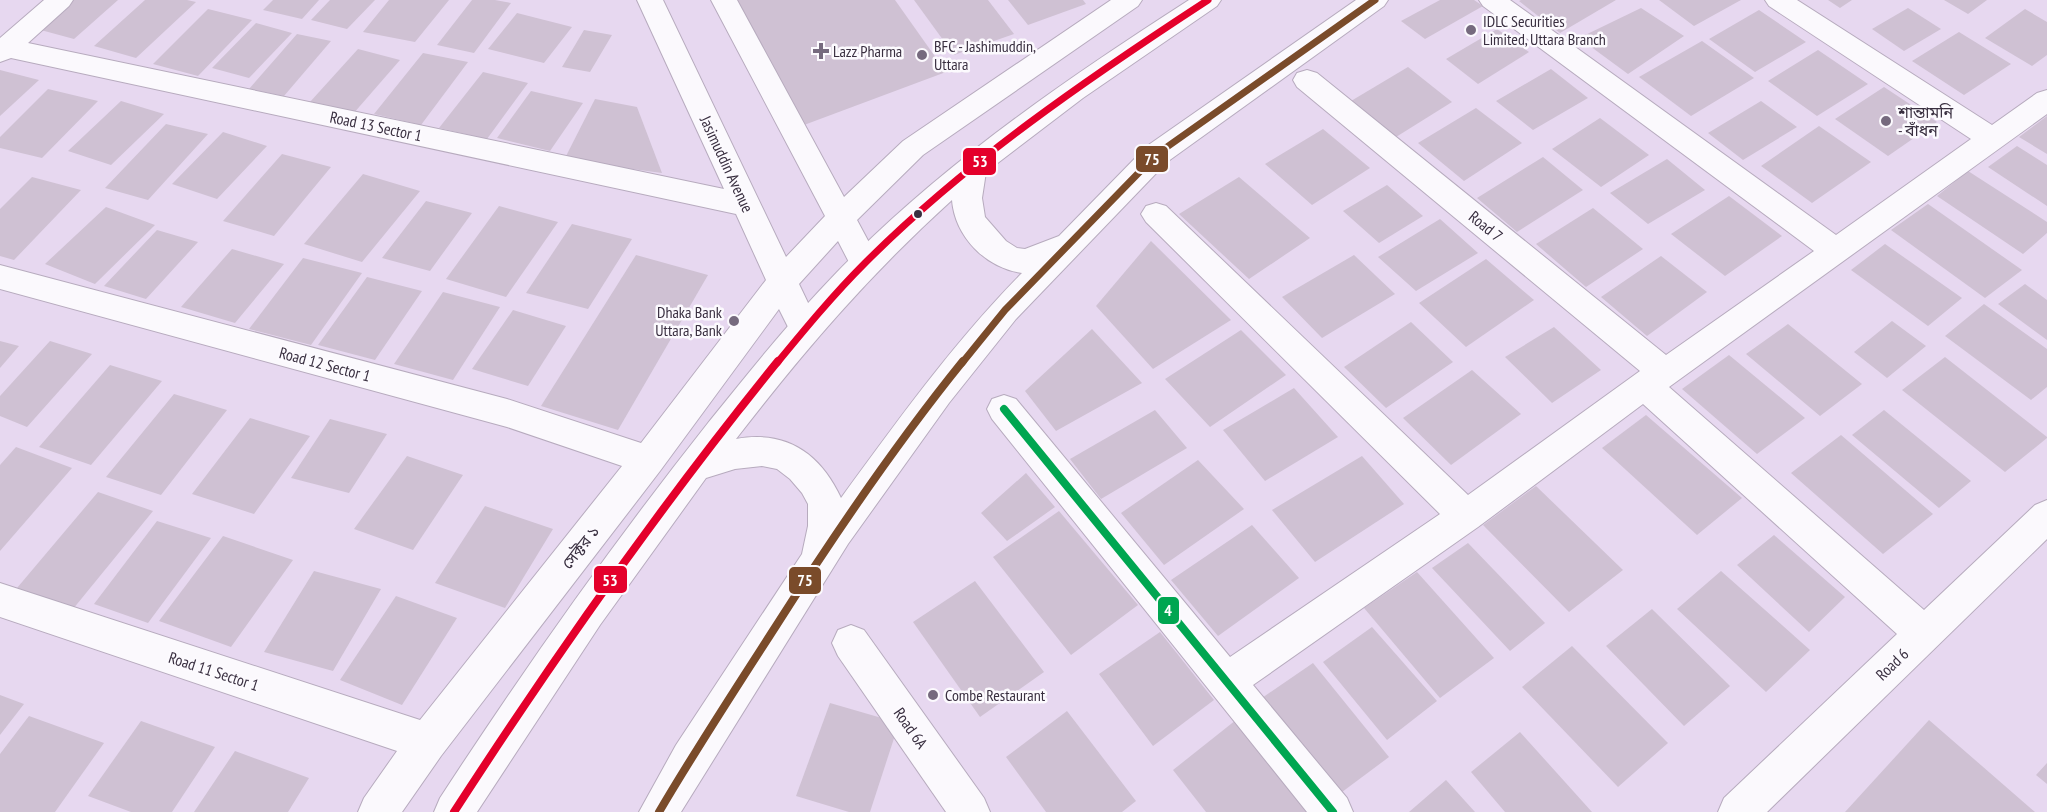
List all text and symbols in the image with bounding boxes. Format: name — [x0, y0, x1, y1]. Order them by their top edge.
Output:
place label: IDLC Securities Limited, Uttara Branch — [1483, 11, 1606, 49]
marker: IDLC Securities Limited, Uttara Branch — [1464, 23, 1478, 37]
place label: BFC - Jashimuddin, Uttara — [934, 36, 1036, 74]
place label: Lazz Pharma — [833, 41, 902, 61]
marker: Lazz Pharma — [814, 44, 828, 58]
marker: BFC - Jashimuddin, Uttara — [915, 48, 929, 62]
place label: শান্তামনি - বাঁধন — [1897, 102, 1954, 140]
street label: Road 13 Sector 1 — [328, 106, 424, 146]
street label: Jasimuddin Avenue — [695, 112, 758, 215]
marker: শান্তামনি - বাঁধন — [1879, 114, 1893, 128]
line badge: 75 — [1135, 145, 1169, 173]
line badge: 53 — [962, 147, 997, 176]
text: 75 — [1144, 149, 1160, 169]
text: 53 — [972, 151, 988, 171]
street label: Road 7 — [1465, 206, 1507, 246]
unlabelled marker — [912, 208, 924, 220]
place label: Dhaka Bank Uttara, Bank — [655, 302, 723, 340]
marker: Dhaka Bank Uttara, Bank — [727, 314, 741, 328]
street label: Road 12 Sector 1 — [277, 342, 373, 386]
street label: সেক্টর ১ — [557, 521, 603, 573]
line badge: 53 — [593, 565, 628, 594]
line badge: 75 — [788, 566, 822, 595]
text: 53 — [602, 570, 618, 590]
text: 75 — [797, 570, 813, 590]
line badge: 4 — [1157, 596, 1180, 625]
text: 4 — [1164, 600, 1172, 620]
street label: Road 6 — [1871, 644, 1913, 684]
street label: Road 11 Sector 1 — [166, 647, 262, 695]
place label: Combe Restaurant — [945, 685, 1046, 705]
marker: Combe Restaurant — [926, 688, 940, 702]
street label: Road 6A — [890, 704, 932, 753]

